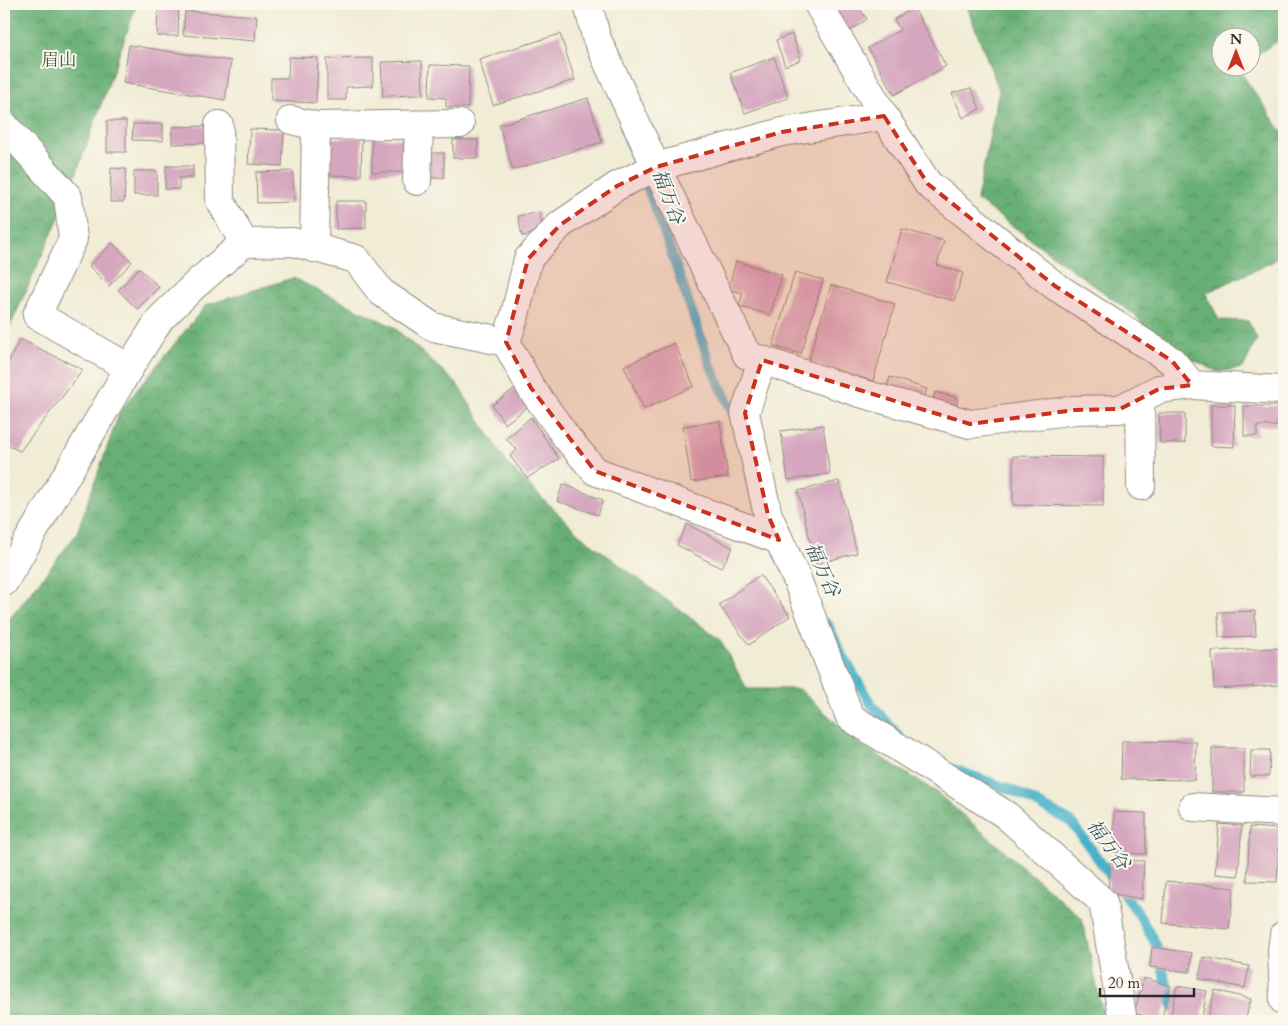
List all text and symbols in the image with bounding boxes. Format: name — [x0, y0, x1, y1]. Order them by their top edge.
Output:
north arrow — [1210, 28, 1260, 78]
text: N — [1230, 30, 1242, 49]
park label: 眉山 — [41, 48, 77, 73]
water label: 福万谷 — [646, 165, 691, 229]
water label: 福万谷 — [799, 538, 846, 602]
water label: 福万谷 — [1081, 814, 1136, 876]
scale bar — [1100, 965, 1194, 997]
text: 20 m — [1108, 973, 1140, 993]

